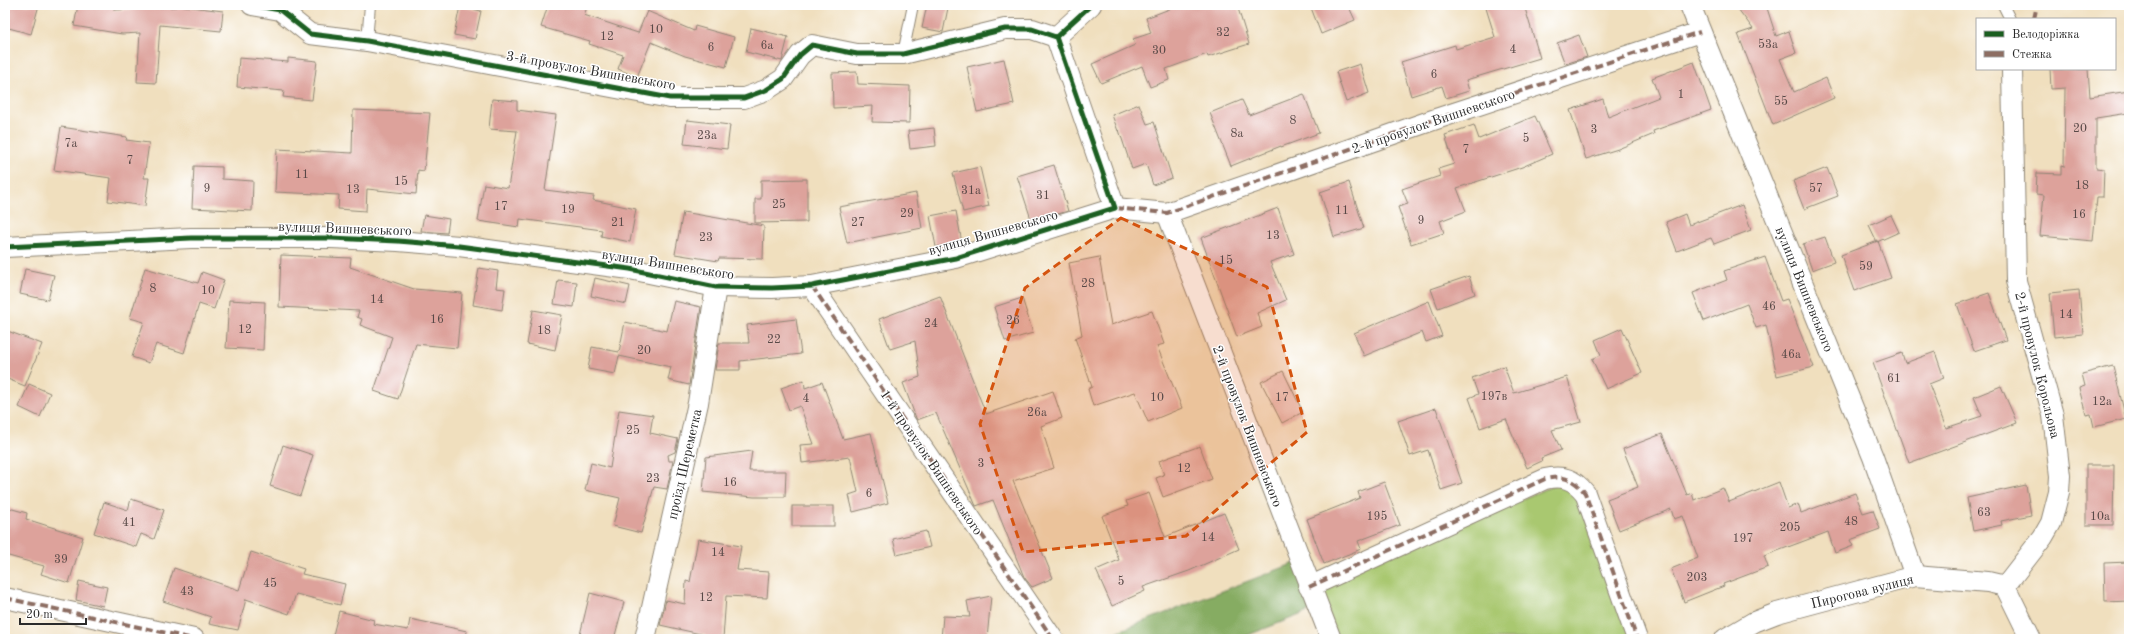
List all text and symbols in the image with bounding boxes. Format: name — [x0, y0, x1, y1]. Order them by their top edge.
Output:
legend — [1976, 18, 2116, 70]
house number: 10 — [649, 24, 663, 36]
house number: 32 — [1216, 27, 1230, 39]
text: Велодоріжка — [2012, 28, 2079, 41]
house number: 12 — [600, 31, 614, 43]
house number: 53а — [1758, 38, 1778, 51]
house number: 6а — [761, 40, 774, 52]
house number: 6 — [708, 42, 715, 54]
house number: 4 — [1510, 44, 1517, 56]
house number: 30 — [1152, 45, 1166, 57]
street label: 3-й провулок Вишневського — [505, 49, 677, 93]
text: Стежка — [2012, 49, 2052, 61]
house number: 6 — [1431, 69, 1438, 81]
street label: 2-й провулок Вишневського — [1350, 87, 1517, 157]
house number: 1 — [1678, 89, 1684, 101]
house number: 55 — [1774, 95, 1788, 108]
house number: 8 — [1290, 115, 1297, 127]
house number: 20 — [2073, 123, 2087, 135]
house number: 3 — [1591, 124, 1597, 136]
house number: 8а — [1231, 128, 1244, 140]
house number: 23а — [697, 130, 717, 142]
house number: 5 — [1523, 132, 1530, 145]
house number: 7а — [65, 138, 78, 150]
house number: 7 — [1463, 144, 1469, 156]
house number: 7 — [127, 155, 133, 167]
house number: 11 — [295, 169, 309, 181]
house number: 15 — [394, 175, 408, 188]
house number: 18 — [2075, 180, 2089, 192]
house number: 57 — [1809, 182, 1823, 195]
house number: 9 — [204, 183, 210, 195]
house number: 13 — [346, 184, 360, 196]
house number: 31а — [961, 185, 981, 197]
house number: 31 — [1036, 190, 1050, 202]
house number: 25 — [772, 198, 786, 211]
house number: 17 — [494, 201, 508, 213]
house number: 19 — [561, 204, 575, 216]
house number: 11 — [1335, 205, 1349, 217]
house number: 29 — [900, 208, 914, 220]
street label: вулиця Вишневського — [927, 208, 1060, 258]
house number: 16 — [2072, 209, 2086, 221]
house number: 9 — [1418, 215, 1424, 227]
house number: 21 — [611, 217, 625, 229]
house number: 27 — [851, 217, 865, 229]
street label: вулиця Вишневського — [278, 220, 412, 238]
street label: вулиця Вишневського — [1773, 225, 1836, 354]
house number: 13 — [1266, 230, 1280, 242]
house number: 23 — [699, 232, 713, 244]
street label: вулиця Вишневського — [601, 248, 735, 282]
house number: 15 — [1219, 254, 1233, 267]
house number: 59 — [1859, 260, 1873, 273]
house number: 28 — [1081, 278, 1095, 290]
house number: 8 — [150, 283, 157, 295]
house number: 10 — [201, 285, 215, 297]
street label: 2-й провулок Корольова — [2012, 291, 2062, 440]
house number: 14 — [370, 294, 384, 306]
house number: 46 — [1762, 301, 1776, 313]
house number: 14 — [2059, 309, 2073, 321]
house number: 16 — [430, 314, 444, 326]
house number: 26 — [1006, 315, 1020, 327]
house number: 24 — [924, 318, 938, 330]
house number: 12 — [238, 324, 252, 336]
house number: 18 — [537, 325, 551, 337]
house number: 22 — [767, 334, 781, 346]
street label: 2-й провулок Вишневського — [1210, 344, 1284, 509]
house number: 20 — [637, 345, 651, 357]
house number: 46а — [1781, 349, 1801, 361]
house number: 61 — [1887, 373, 1901, 385]
street label: 1-й провулок Вишневського — [877, 387, 985, 538]
house number: 197в — [1481, 391, 1508, 403]
house number: 10 — [1150, 392, 1164, 404]
house number: 17 — [1275, 392, 1289, 404]
house number: 4 — [803, 393, 810, 405]
house number: 12а — [2092, 396, 2112, 408]
street label: проїзд Шереметка — [665, 407, 705, 521]
house number: 26а — [1027, 407, 1047, 419]
house number: 25 — [626, 424, 640, 437]
house number: 3 — [978, 458, 984, 470]
house number: 12 — [1177, 463, 1191, 475]
house number: 23 — [646, 473, 660, 485]
house number: 16 — [723, 477, 737, 489]
house number: 6 — [866, 488, 873, 500]
house number: 63 — [1977, 507, 1991, 519]
house number: 195 — [1367, 510, 1387, 523]
house number: 10а — [2090, 511, 2110, 523]
house number: 48 — [1844, 516, 1858, 528]
house number: 41 — [122, 517, 136, 529]
house number: 205 — [1780, 521, 1800, 534]
house number: 14 — [1201, 532, 1215, 544]
house number: 197 — [1733, 533, 1753, 545]
house number: 14 — [711, 547, 725, 559]
house number: 39 — [54, 554, 68, 566]
house number: 203 — [1687, 572, 1707, 584]
street label: Пирогова вулиця — [1809, 572, 1915, 612]
house number: 5 — [1118, 575, 1125, 588]
house number: 45 — [263, 577, 277, 590]
house number: 43 — [180, 586, 194, 598]
house number: 12 — [699, 592, 713, 604]
scale bar — [20, 600, 86, 626]
text: 20 m — [26, 609, 53, 621]

